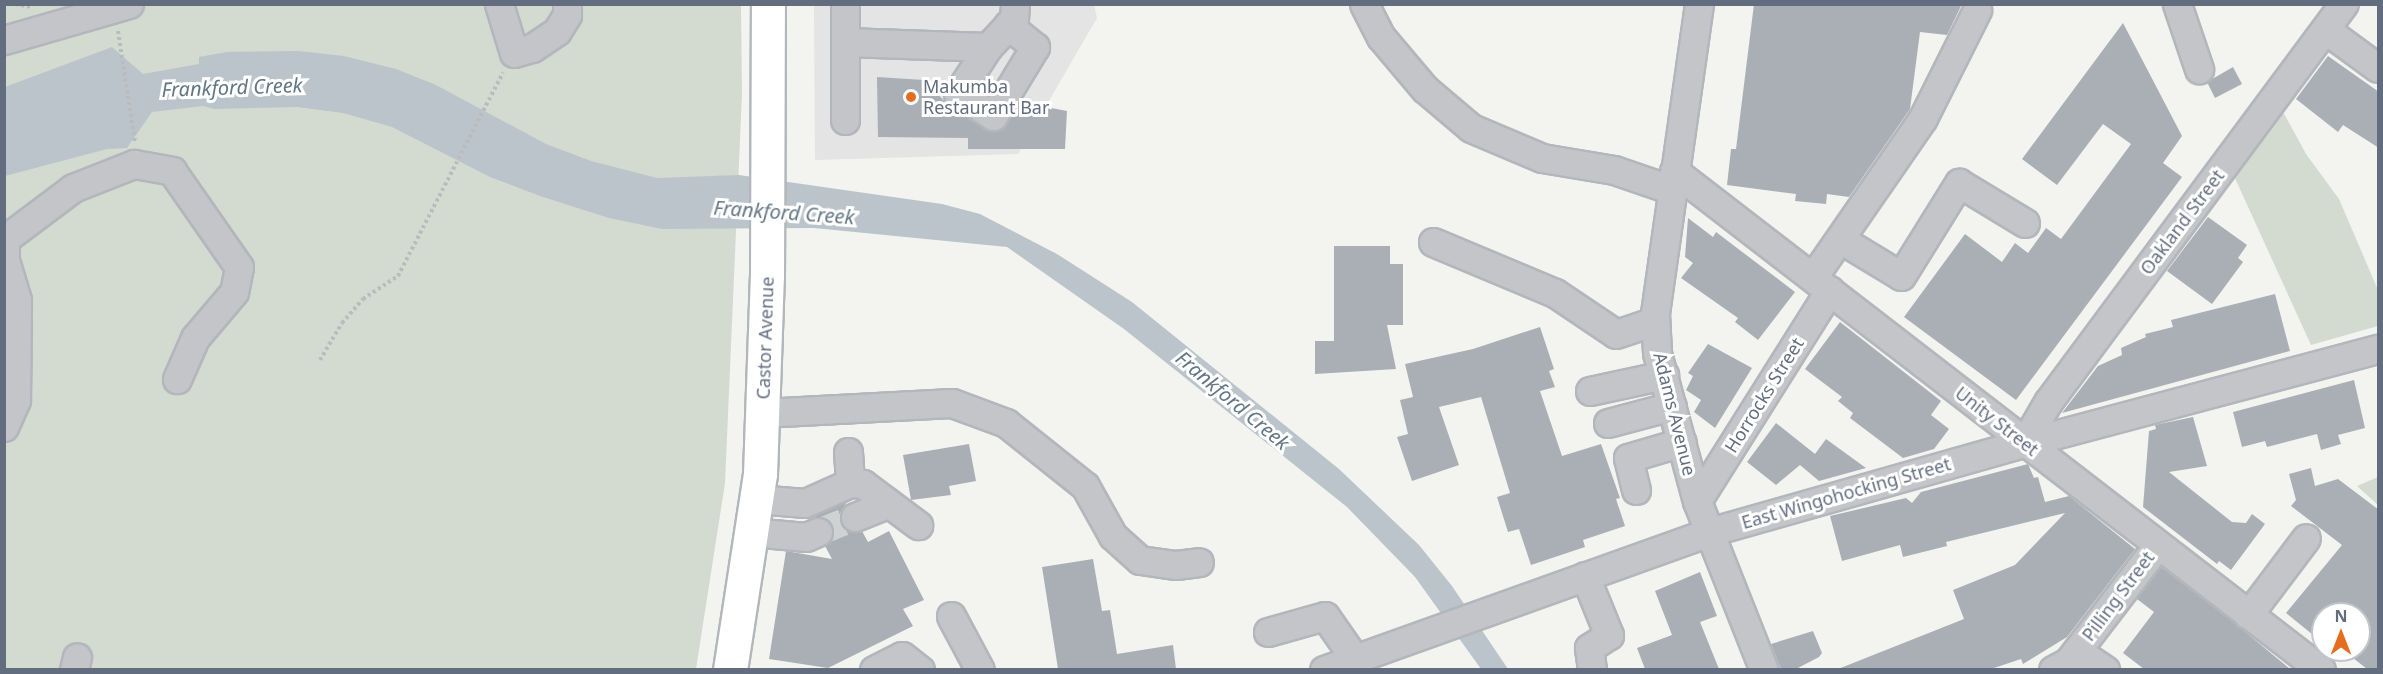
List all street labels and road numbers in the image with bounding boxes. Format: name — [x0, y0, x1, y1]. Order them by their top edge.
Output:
street label: Oakland Street — [2136, 165, 2228, 279]
street label: Castor Avenue — [752, 276, 778, 400]
street label: Horrocks Street — [1720, 334, 1808, 456]
street label: Adams Avenue — [1649, 350, 1701, 478]
street label: Unity Street — [1951, 382, 2043, 460]
street label: East Wingohocking Street — [1739, 453, 1953, 533]
street label: Pilling Street — [2077, 547, 2159, 645]

